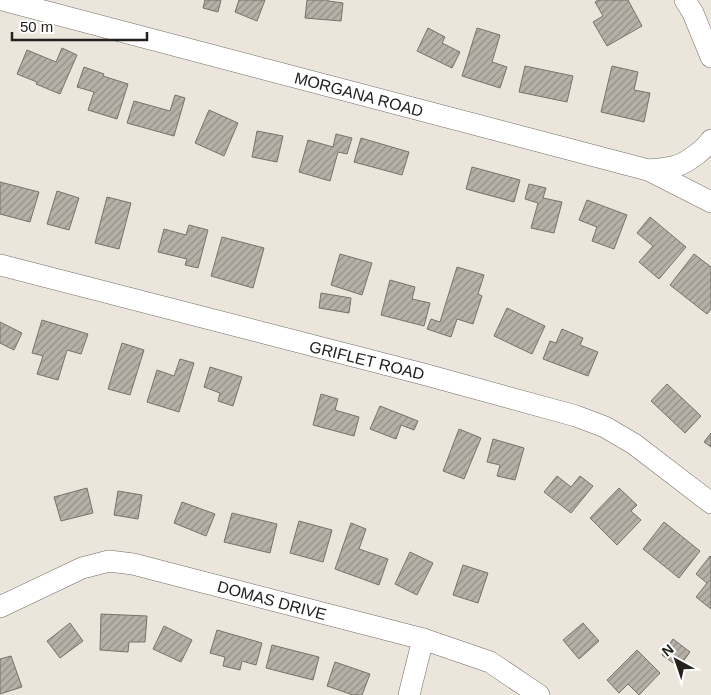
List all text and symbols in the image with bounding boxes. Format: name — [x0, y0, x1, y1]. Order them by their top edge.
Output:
scale bar — [12, 10, 148, 42]
text: 50 m — [20, 18, 53, 35]
street label: MORGANA ROAD — [293, 69, 425, 120]
street label: GRIFLET ROAD — [308, 338, 426, 383]
street label: DOMAS DRIVE — [216, 578, 328, 623]
north arrow — [651, 635, 701, 685]
text: N — [659, 641, 677, 659]

